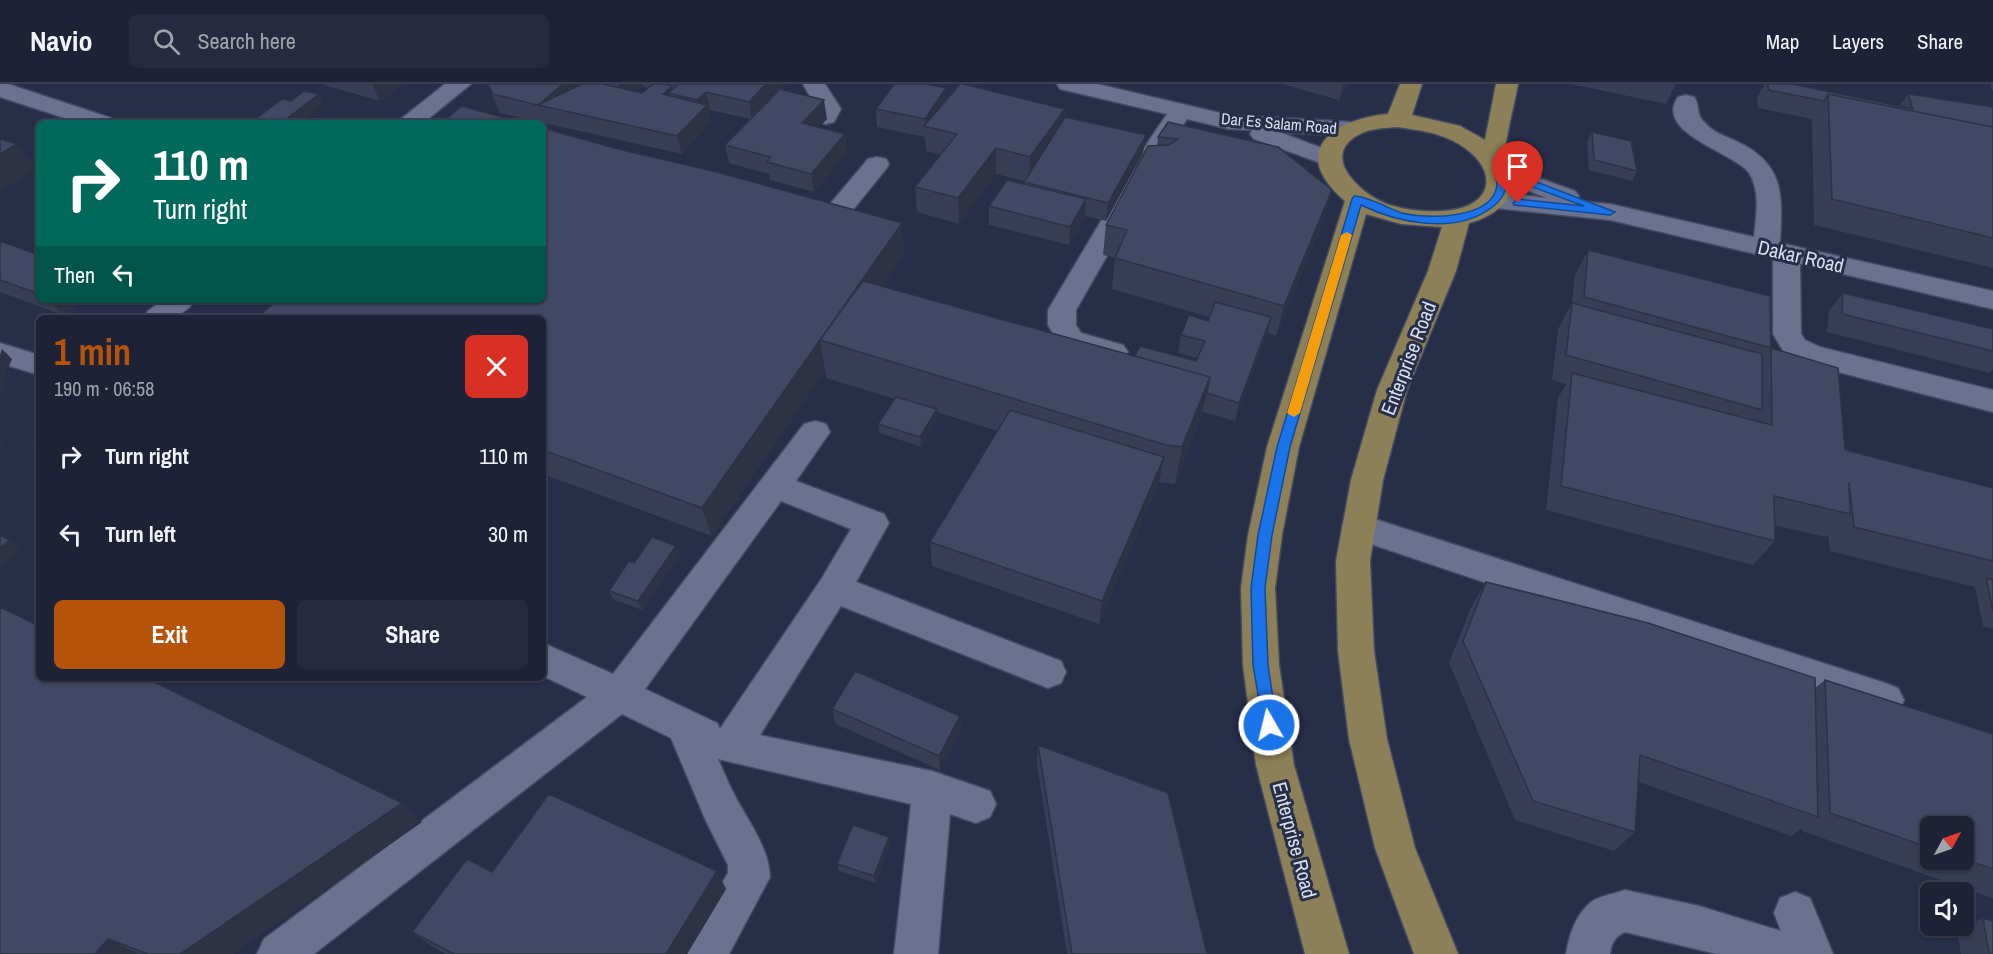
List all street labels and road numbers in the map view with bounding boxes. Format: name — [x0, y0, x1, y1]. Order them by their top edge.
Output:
street label: Dar Es Salam Road — [1220, 107, 1338, 139]
street label: Dakar Road — [1755, 233, 1847, 279]
street label: Enterprise Road — [1374, 297, 1442, 419]
street label: Enterprise Road — [1267, 779, 1323, 901]

